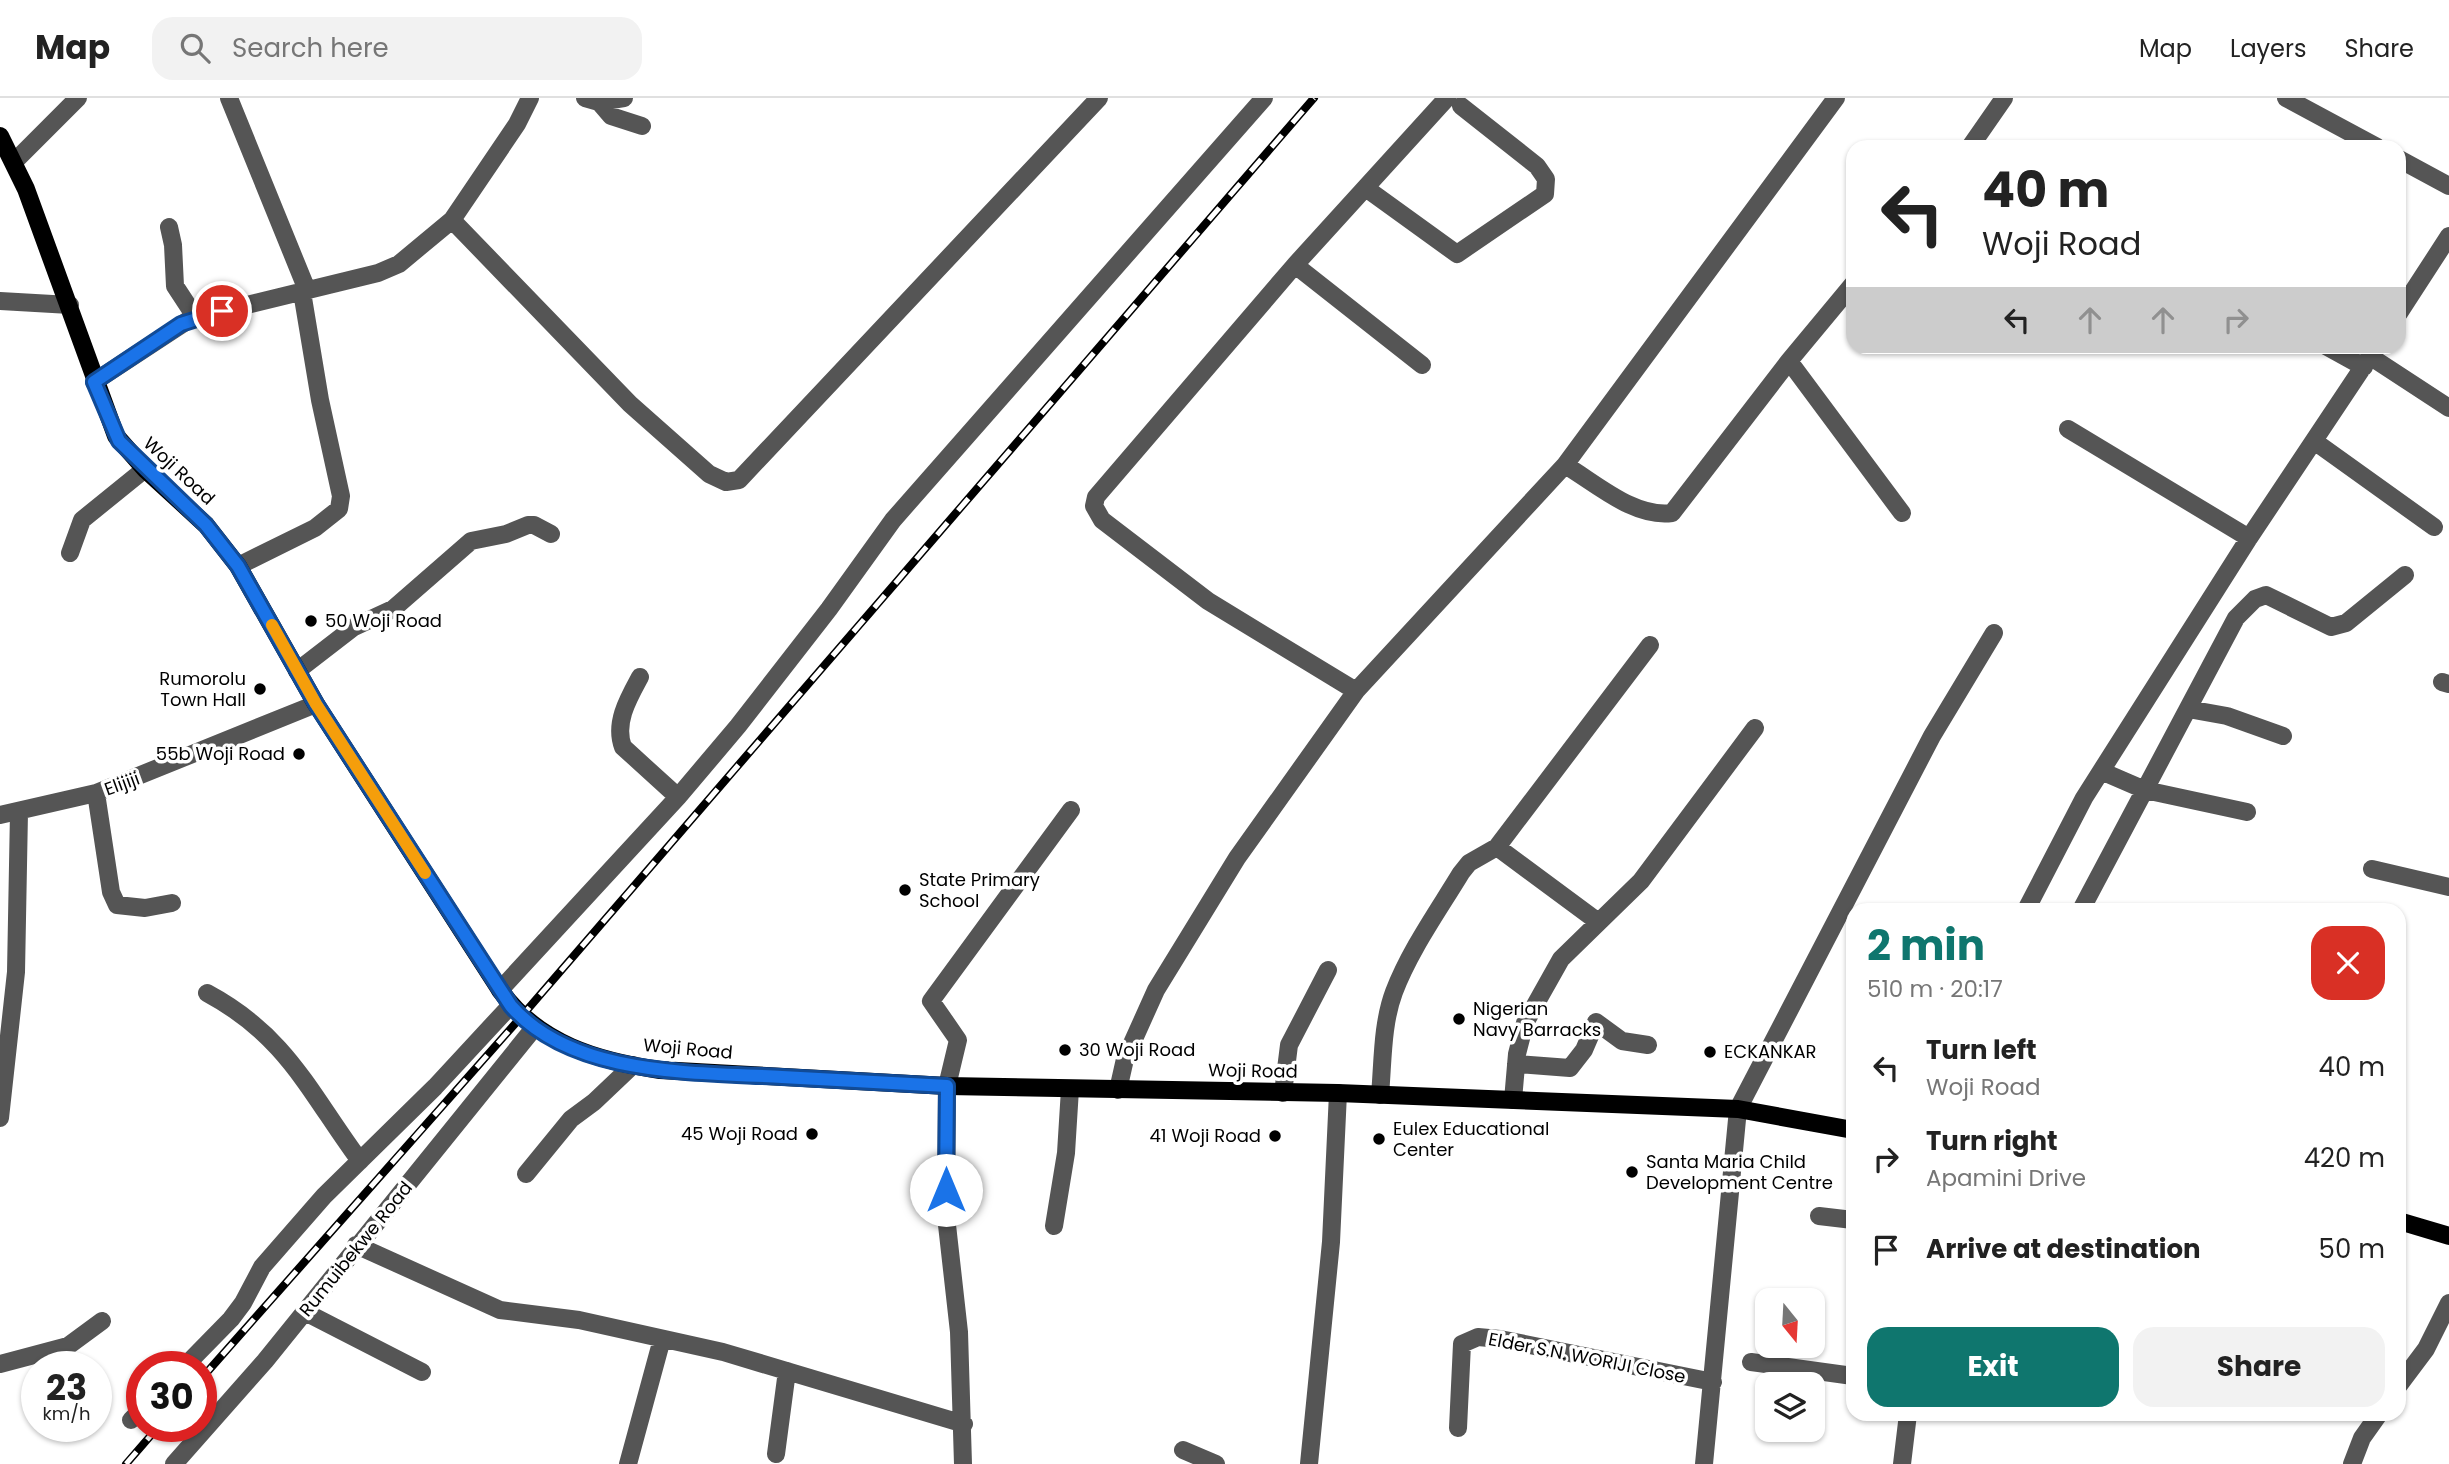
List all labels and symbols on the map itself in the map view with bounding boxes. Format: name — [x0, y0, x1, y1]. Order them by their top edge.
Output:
pin — [192, 281, 252, 341]
street label: Woji Road — [138, 431, 221, 510]
place label: 50 Woji Road — [325, 608, 442, 633]
marker: 50 Woji Road — [303, 613, 319, 629]
place label: Rumorolu Town Hall — [159, 666, 246, 712]
marker: Rumorolu Town Hall — [252, 681, 268, 697]
place label: 55b Woji Road — [156, 741, 285, 766]
marker: 55b Woji Road — [291, 746, 307, 762]
street label: Elijiji — [101, 766, 143, 801]
place label: State Primary School — [919, 867, 1040, 913]
marker: State Primary School — [897, 882, 913, 898]
place label: Nigerian Navy Barracks — [1473, 996, 1601, 1042]
marker: Nigerian Navy Barracks — [1451, 1011, 1467, 1027]
street label: Woji Road — [642, 1032, 734, 1065]
place label: 30 Woji Road — [1079, 1037, 1195, 1062]
place label: ECKANKAR — [1724, 1039, 1817, 1064]
marker: 30 Woji Road — [1057, 1042, 1073, 1058]
marker: ECKANKAR — [1702, 1044, 1718, 1060]
street label: Woji Road — [1208, 1057, 1298, 1084]
place label: Eulex Educational Center — [1393, 1116, 1549, 1162]
place label: 45 Woji Road — [681, 1121, 798, 1146]
place label: 41 Woji Road — [1150, 1123, 1261, 1148]
marker: 45 Woji Road — [804, 1126, 820, 1142]
marker: 41 Woji Road — [1267, 1128, 1283, 1144]
marker: Eulex Educational Center — [1371, 1131, 1387, 1147]
place label: Santa Maria Child Development Centre — [1646, 1149, 1833, 1195]
position arrow — [909, 1153, 983, 1227]
marker: Santa Maria Child Development Centre — [1624, 1164, 1640, 1180]
street label: Rumuibekwe Road — [293, 1176, 418, 1321]
north arrow — [1755, 1288, 1825, 1358]
street label: Elder S.N. WORIJI Close — [1486, 1326, 1688, 1389]
speed limit sign: 30 — [126, 1351, 217, 1442]

